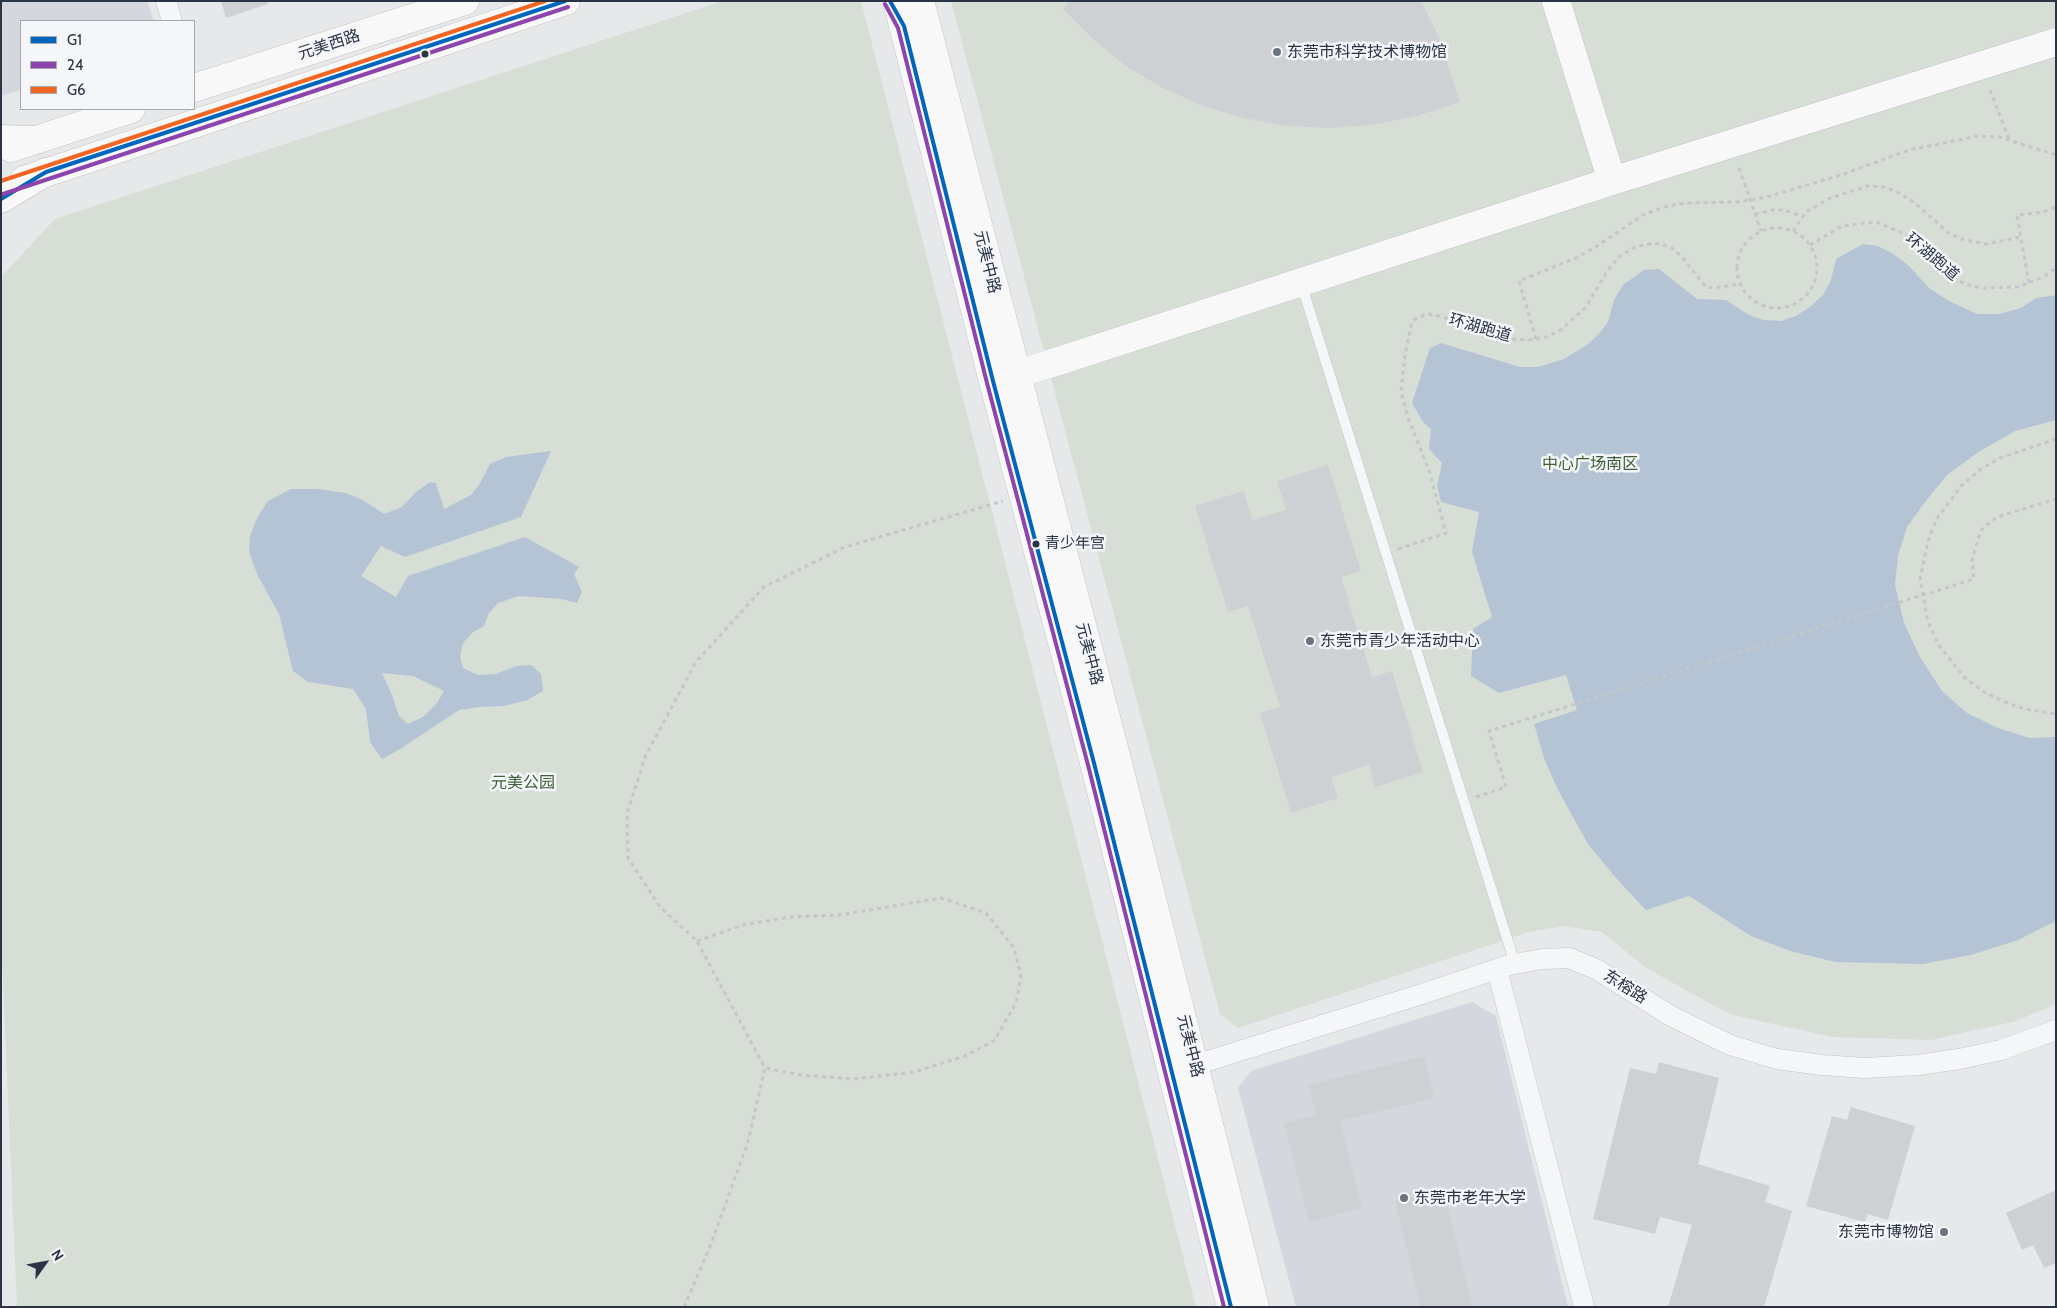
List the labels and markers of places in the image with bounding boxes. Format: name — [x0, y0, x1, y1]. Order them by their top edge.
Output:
place label: 东莞市科学技术博物馆 — [1287, 42, 1447, 62]
marker: 东莞市科学技术博物馆 — [1271, 46, 1283, 58]
unlabelled marker — [420, 49, 430, 59]
place label: 青少年宫 — [1045, 535, 1105, 553]
marker: 青少年宫 — [1031, 539, 1041, 549]
place label: 东莞市青少年活动中心 — [1320, 631, 1480, 651]
marker: 东莞市青少年活动中心 — [1304, 635, 1316, 647]
place label: 东莞市老年大学 — [1414, 1188, 1526, 1208]
marker: 东莞市老年大学 — [1398, 1192, 1410, 1204]
place label: 东莞市博物馆 — [1838, 1222, 1934, 1242]
marker: 东莞市博物馆 — [1938, 1226, 1950, 1238]

